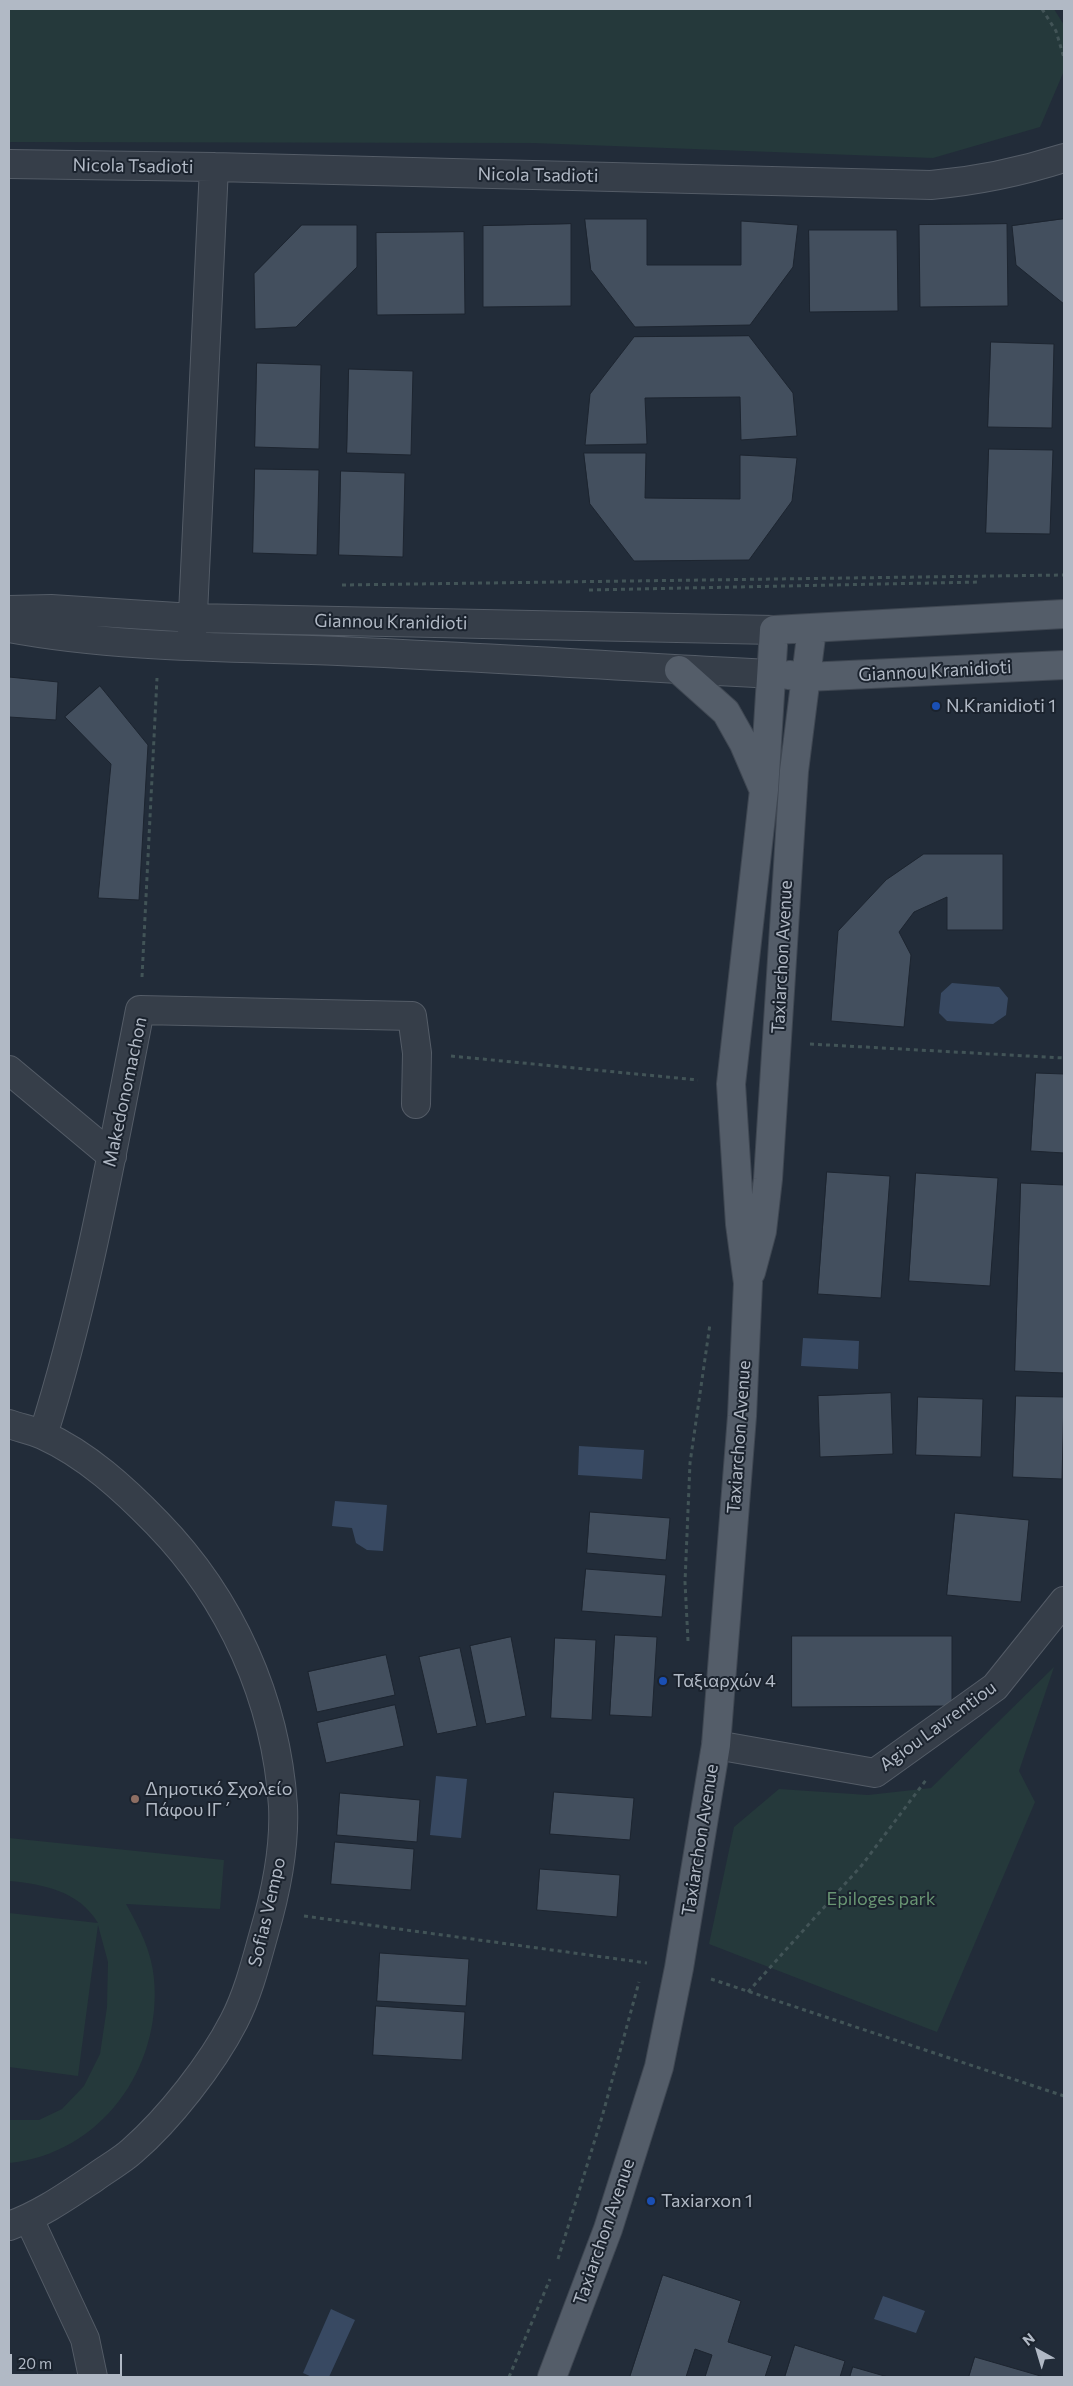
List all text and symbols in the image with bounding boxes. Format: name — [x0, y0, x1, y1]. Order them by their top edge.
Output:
street label: Nicola Tsadioti — [72, 154, 194, 178]
street label: Nicola Tsadioti — [477, 163, 599, 187]
street label: Giannou Kranidioti — [314, 610, 468, 634]
street label: Giannou Kranidioti — [858, 656, 1012, 686]
place label: N.Kranidioti 1 — [946, 695, 1056, 717]
marker: N.Kranidioti 1 — [930, 700, 942, 712]
street label: Taxiarchon Avenue — [767, 880, 797, 1034]
street label: Makedonomachon — [99, 1015, 151, 1169]
street label: Taxiarchon Avenue — [723, 1360, 755, 1514]
place label: Ταξιαρχών 4 — [673, 1670, 776, 1692]
marker: Ταξιαρχών 4 — [657, 1675, 669, 1687]
street label: Agiou Lavrentiou — [875, 1676, 1001, 1776]
street label: Taxiarchon Avenue — [677, 1762, 723, 1918]
place label: Δημοτικό Σχολείο Πάφου ΙΓ΄ — [145, 1778, 293, 1820]
marker: Δημοτικό Σχολείο Πάφου ΙΓ΄ — [129, 1793, 141, 1805]
street label: Sofias Vempo — [244, 1855, 290, 1969]
park label: Epiloges park — [827, 1888, 935, 1910]
street label: Taxiarchon Avenue — [569, 2156, 639, 2308]
place label: Taxiarxon 1 — [661, 2190, 753, 2212]
marker: Taxiarxon 1 — [645, 2195, 657, 2207]
north arrow — [1013, 2326, 1063, 2376]
text: N — [1019, 2329, 1038, 2349]
scale bar — [12, 2344, 125, 2376]
text: 20 m — [18, 2354, 52, 2372]

